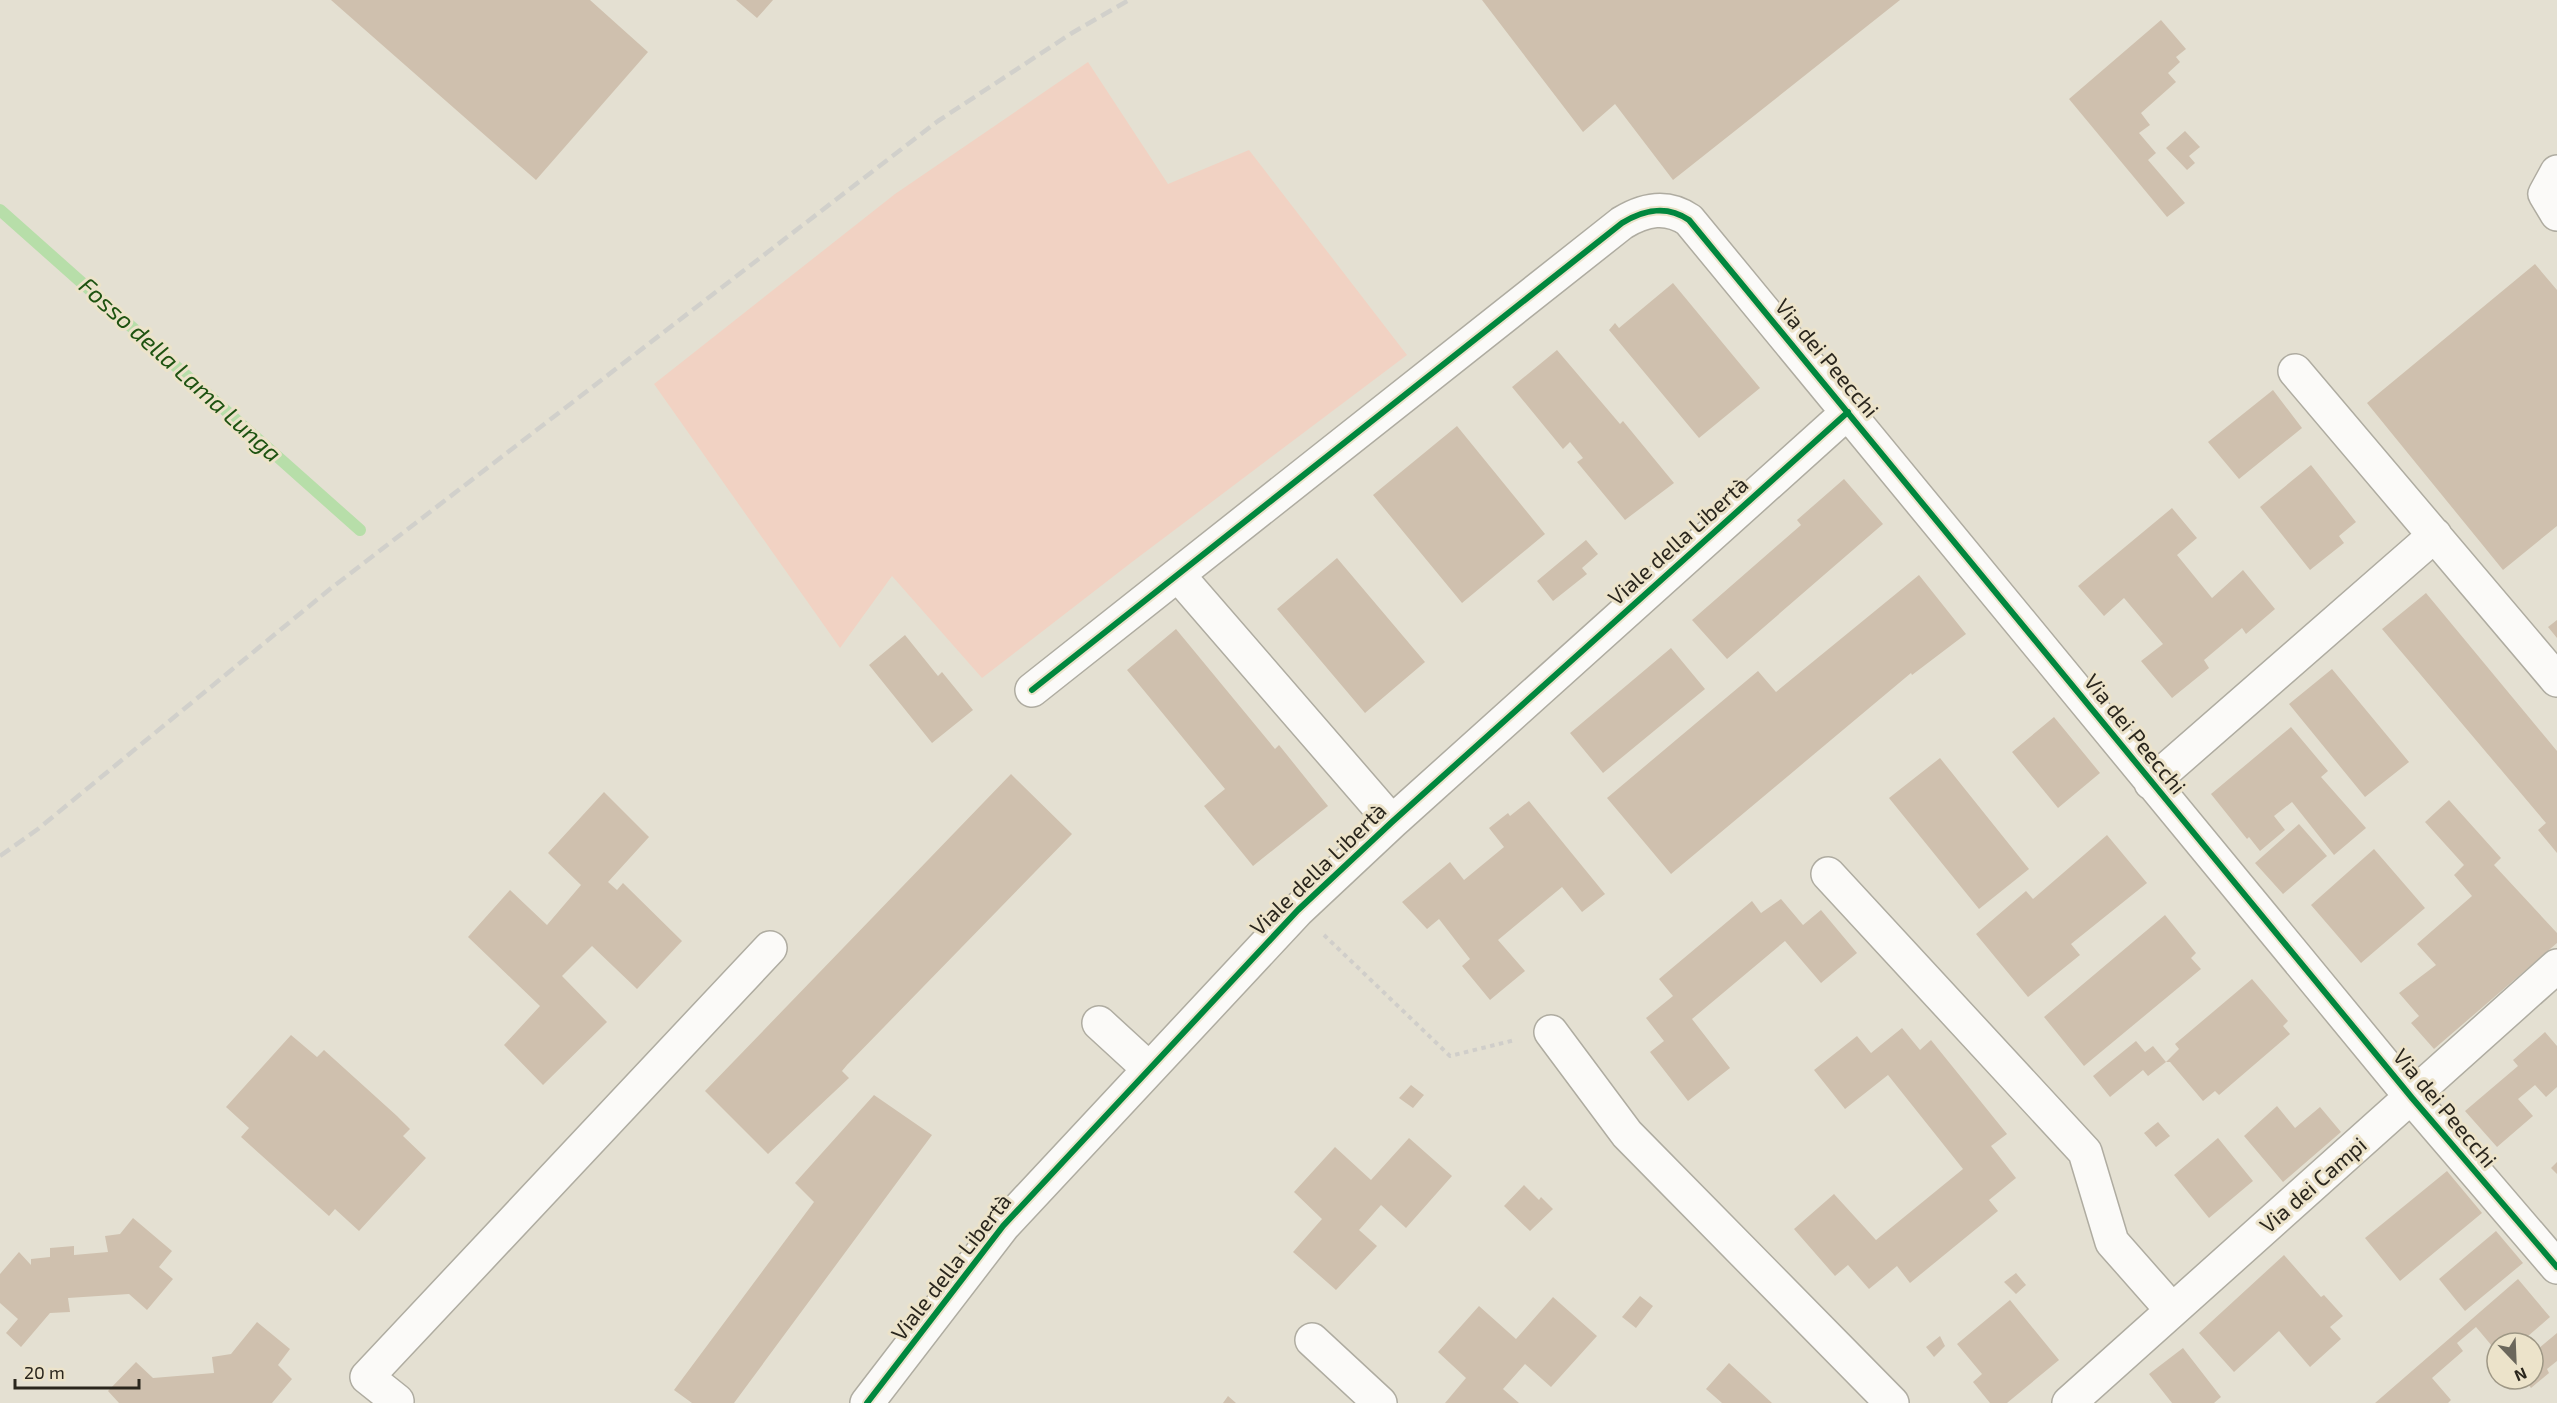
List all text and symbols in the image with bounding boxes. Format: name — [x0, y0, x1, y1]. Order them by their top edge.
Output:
water label: Fosso della Lama Lunga — [74, 270, 288, 467]
street label: Via dei Peecchi — [1771, 293, 1885, 422]
street label: Viale della Libertà — [1602, 471, 1753, 610]
street label: Via dei Peecchi — [2080, 668, 2192, 799]
street label: Viale della Libertà — [1244, 797, 1391, 940]
street label: Via dei Peecchi — [2389, 1043, 2503, 1172]
street label: Via dei Campi — [2254, 1131, 2371, 1238]
street label: Viale della Libertà — [885, 1188, 1016, 1345]
north arrow — [2485, 1331, 2545, 1391]
scale bar — [15, 1352, 140, 1390]
text: 20 m — [24, 1361, 65, 1383]
text: N — [2512, 1364, 2530, 1386]

